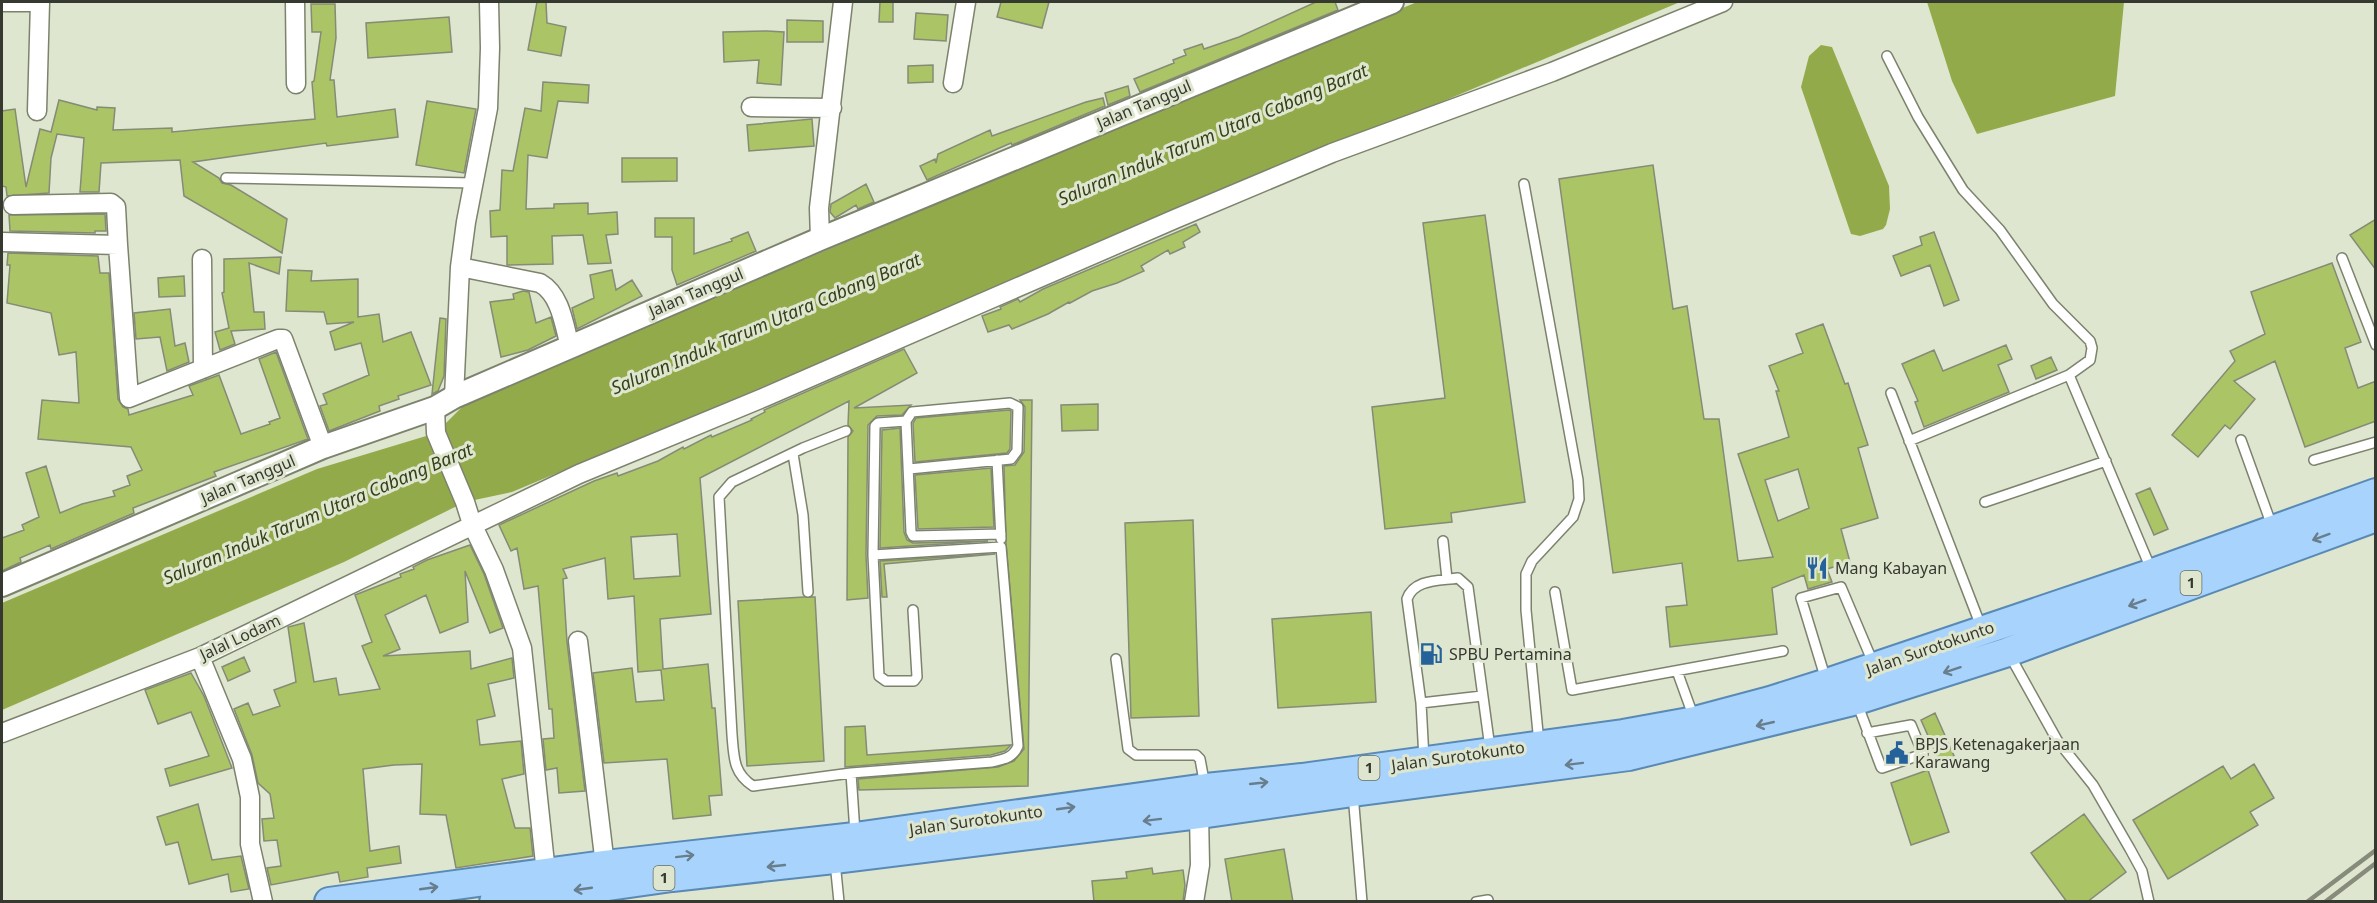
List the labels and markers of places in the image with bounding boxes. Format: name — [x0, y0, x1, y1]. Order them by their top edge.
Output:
restaurant icon: Mang Kabayan — [1804, 555, 1830, 581]
place label: Mang Kabayan — [1835, 557, 1947, 579]
fuel station icon: SPBU Pertamina — [1418, 641, 1444, 667]
place label: SPBU Pertamina — [1449, 643, 1572, 665]
place label: BPJS Ketenagakerjaan Karawang — [1915, 733, 2080, 773]
public building icon: BPJS Ketenagakerjaan Karawang — [1884, 740, 1910, 766]

